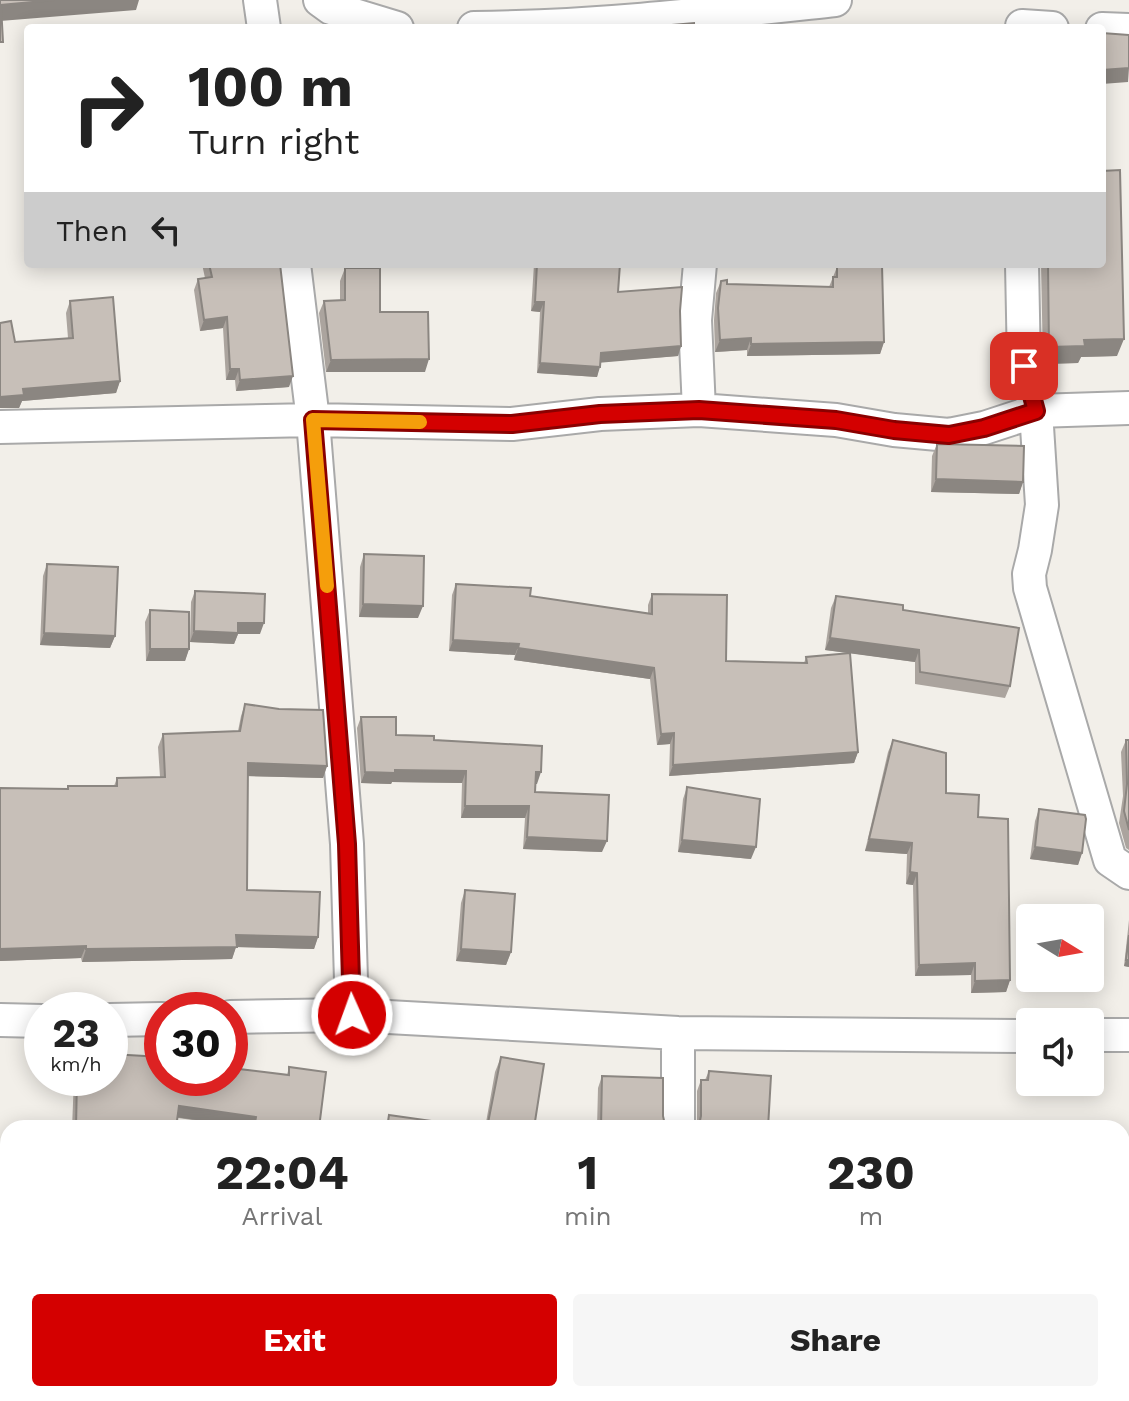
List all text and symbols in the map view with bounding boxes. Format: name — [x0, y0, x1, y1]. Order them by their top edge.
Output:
text: 100 m — [188, 54, 353, 120]
icon: right — [56, 56, 160, 160]
text: Turn right — [188, 121, 359, 163]
icon: left — [144, 208, 188, 252]
text: Then — [56, 213, 128, 248]
pin — [990, 332, 1058, 400]
icon: arrive — [1002, 344, 1046, 388]
north arrow — [1016, 904, 1104, 992]
map controls — [1016, 904, 1104, 1096]
position arrow — [310, 973, 394, 1057]
speed limit sign: 30 — [144, 992, 248, 1096]
button: sound — [1016, 1008, 1104, 1096]
text: 23 — [52, 1010, 100, 1057]
text: km/h — [50, 1052, 102, 1076]
text: 22:04 — [215, 1144, 349, 1201]
text: 1 — [577, 1144, 598, 1201]
text: 230 — [827, 1144, 915, 1201]
text: Arrival — [241, 1201, 323, 1231]
text: min — [564, 1201, 612, 1231]
text: m — [858, 1201, 883, 1231]
button: Exit — [32, 1294, 557, 1386]
button: Share — [573, 1294, 1098, 1386]

